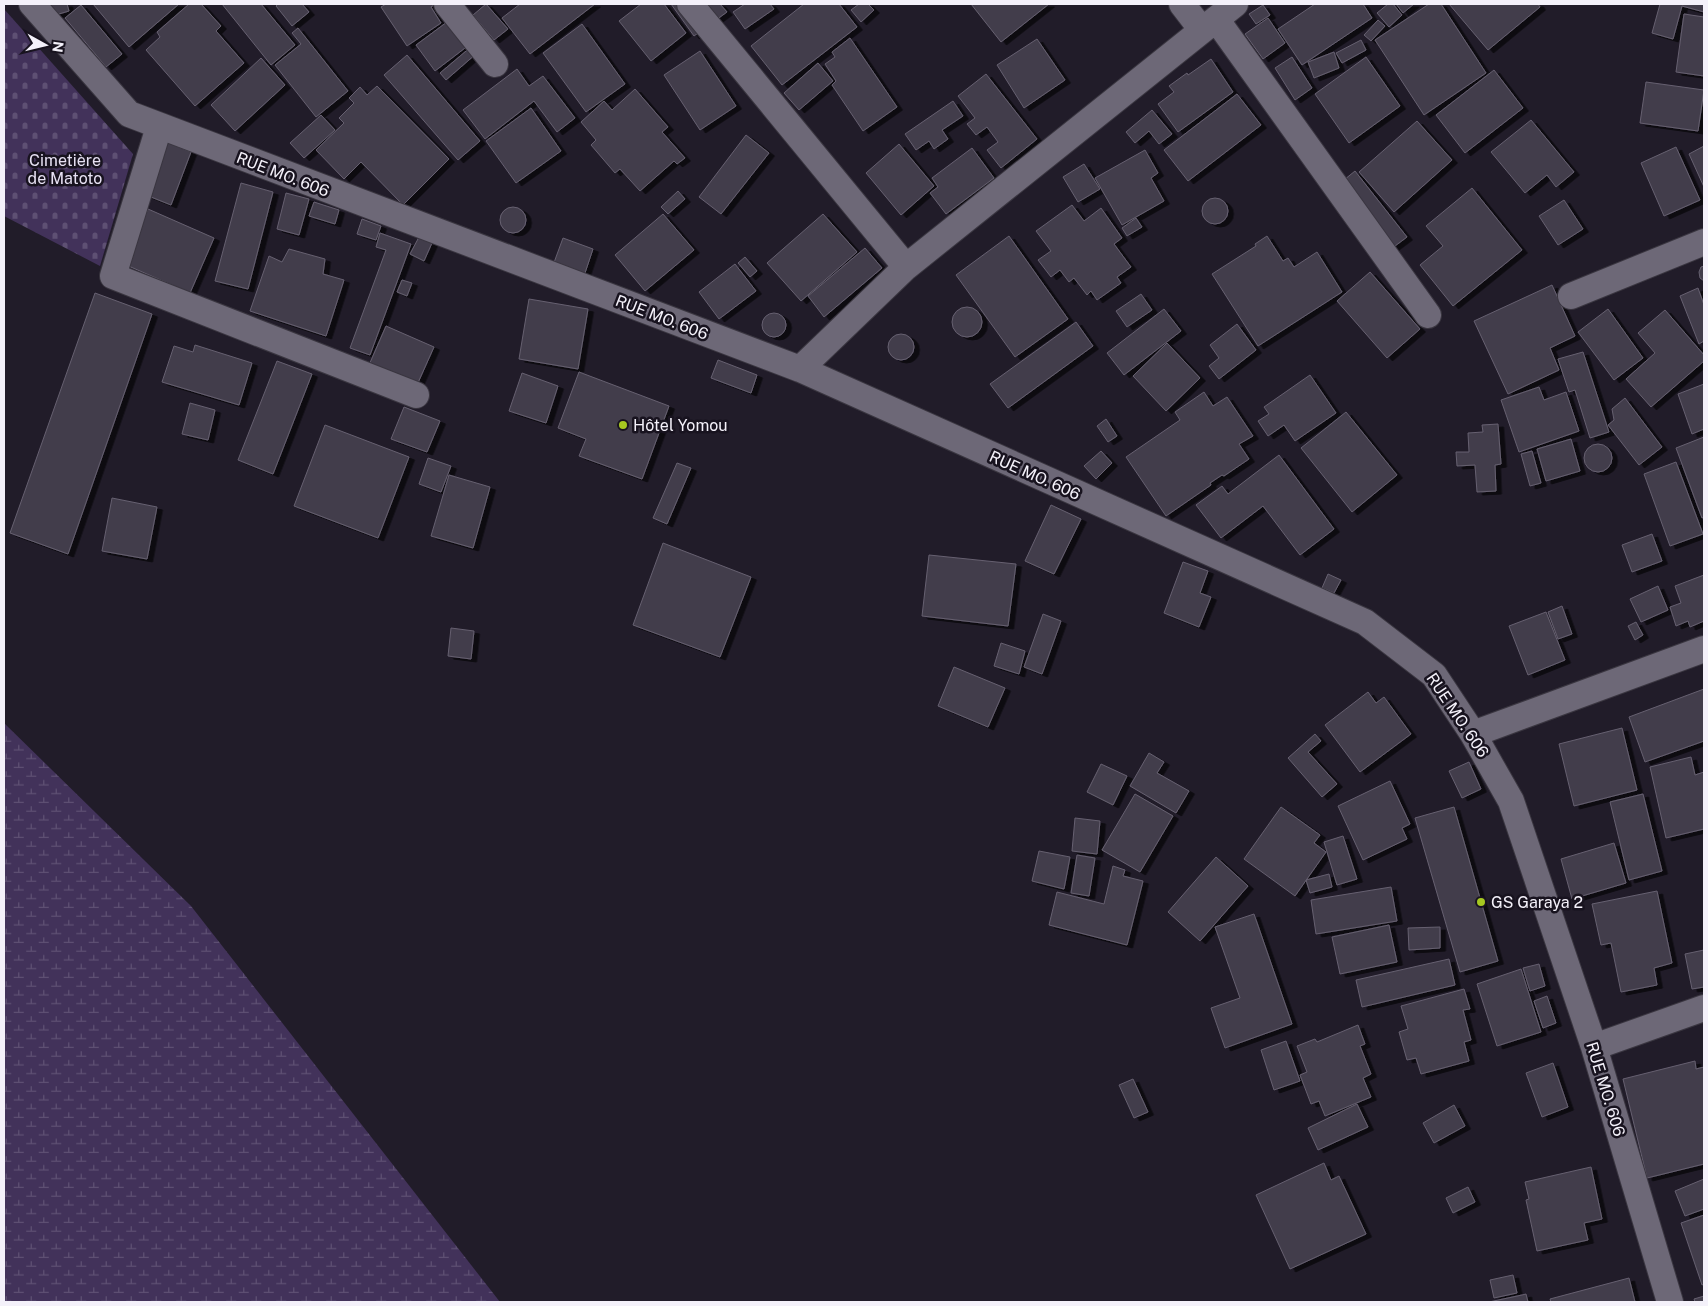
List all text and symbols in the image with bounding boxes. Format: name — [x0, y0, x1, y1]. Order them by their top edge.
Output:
north arrow — [20, 20, 70, 70]
text: N — [49, 40, 67, 53]
street label: RUE MO. 606 — [234, 148, 332, 201]
park label: Cimetière de Matoto — [28, 151, 102, 188]
street label: RUE MO. 606 — [613, 291, 711, 344]
place label: Hôtel Yomou — [633, 416, 728, 435]
marker: Hôtel Yomou — [617, 419, 629, 431]
street label: RUE MO. 606 — [986, 447, 1083, 504]
street label: RUE MO. 606 — [1422, 669, 1493, 761]
place label: GS Garaya 2 — [1491, 893, 1583, 912]
marker: GS Garaya 2 — [1475, 896, 1487, 908]
street label: RUE MO. 606 — [1582, 1040, 1629, 1139]

